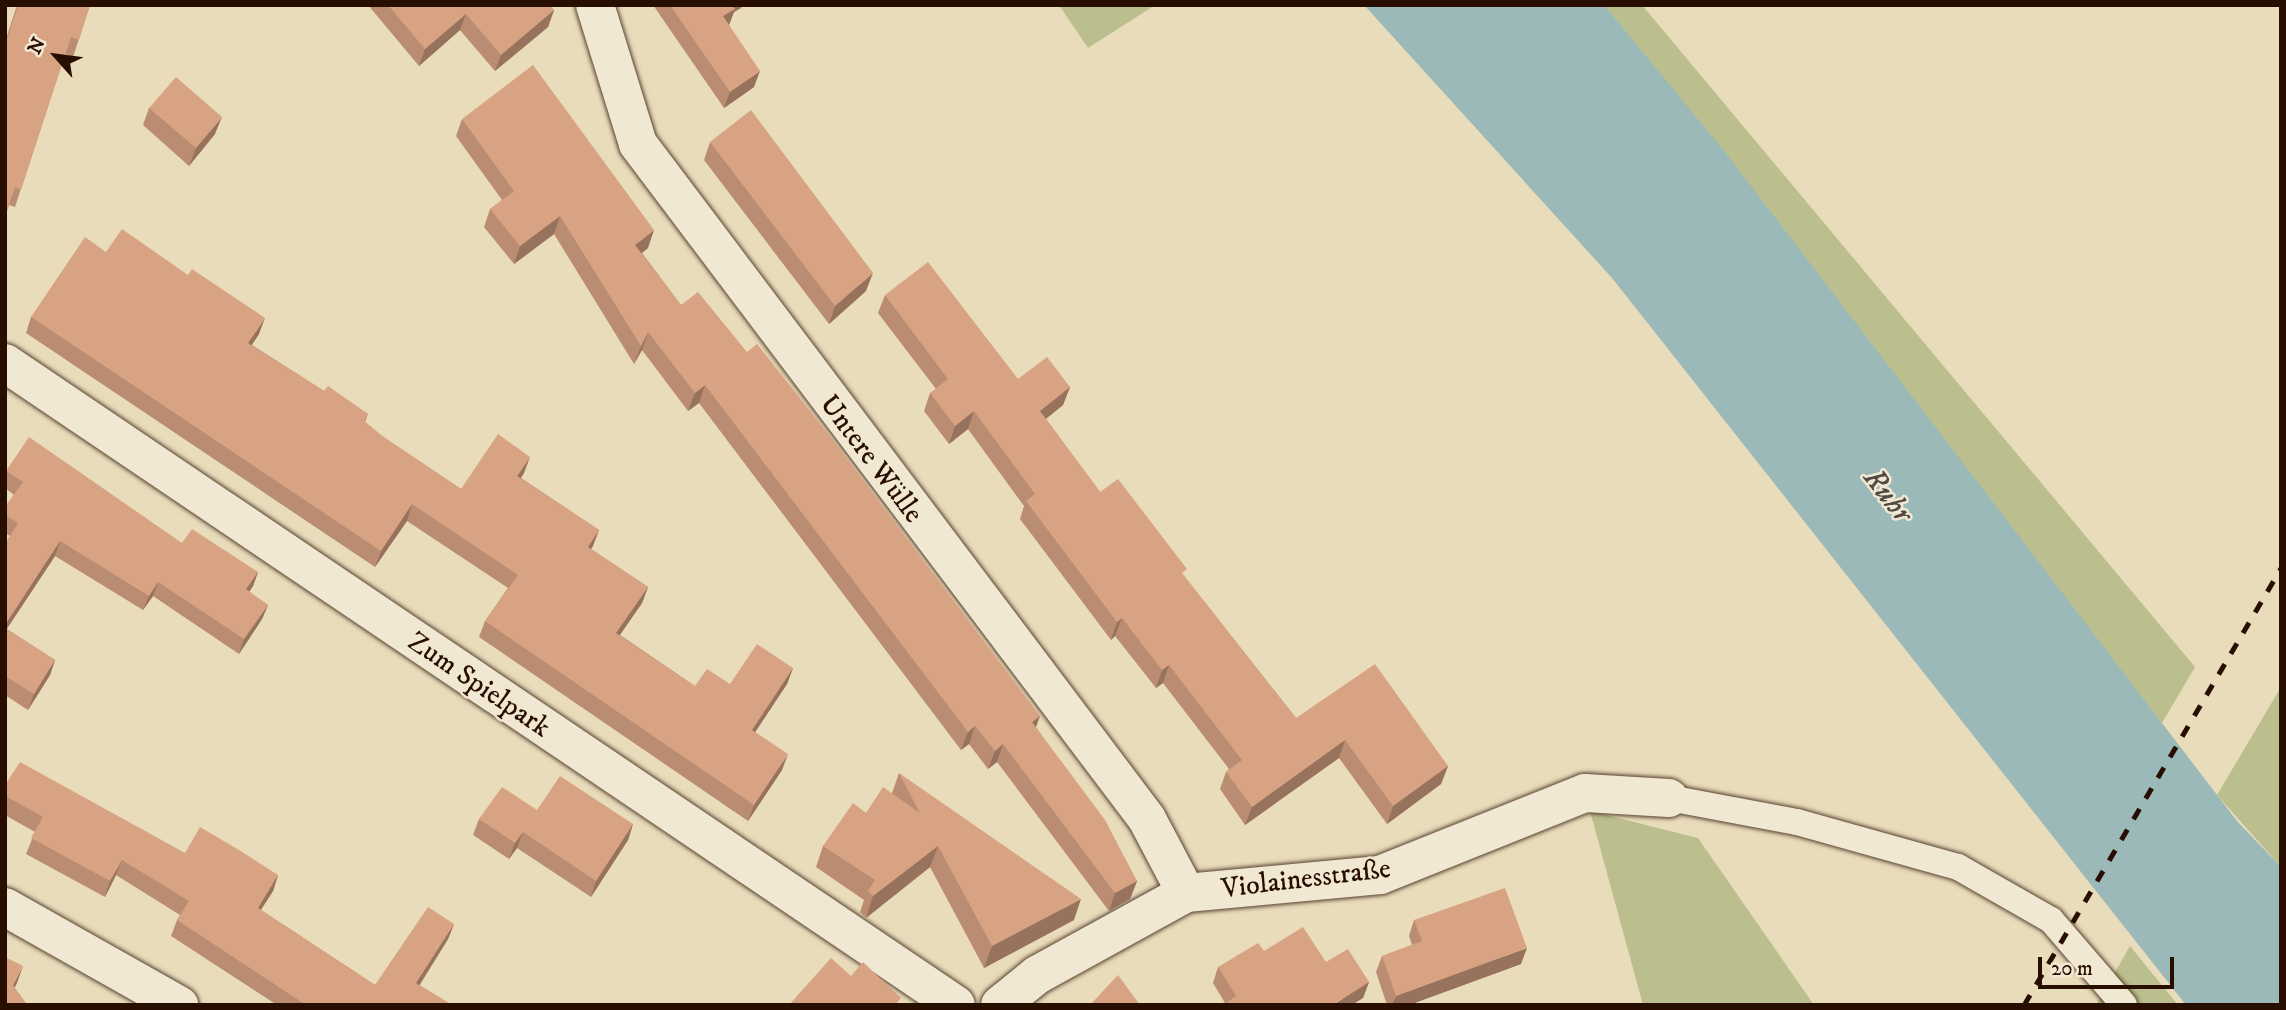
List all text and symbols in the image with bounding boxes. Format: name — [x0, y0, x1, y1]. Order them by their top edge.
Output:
north arrow — [21, 21, 91, 91]
text: N — [23, 34, 51, 58]
street label: Untere Wülle — [812, 388, 930, 530]
water label: Ruhr — [1855, 462, 1919, 530]
street label: Zum Spielpark — [401, 625, 557, 745]
street label: Violainesstraße — [1219, 852, 1393, 906]
scale bar — [2041, 944, 2178, 988]
text: 20 m — [2051, 956, 2093, 982]

